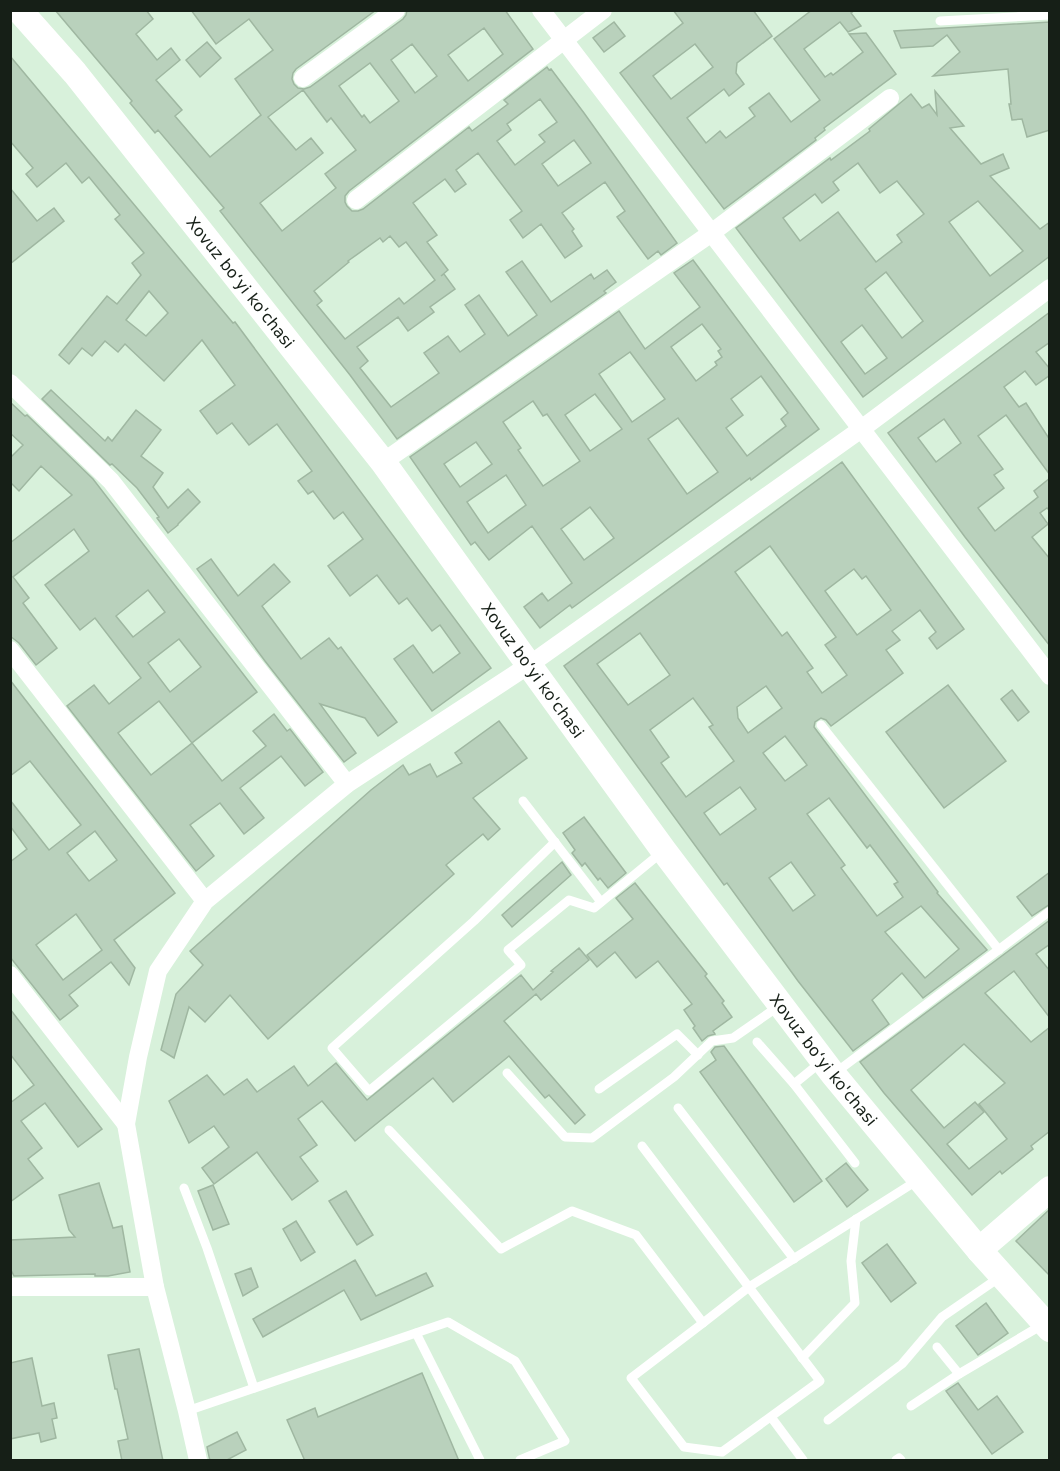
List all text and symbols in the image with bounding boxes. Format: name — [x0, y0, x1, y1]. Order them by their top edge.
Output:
street label: Xovuz bo‘yi ko'chasi — [183, 213, 298, 352]
street label: Xovuz bo‘yi ko'chasi — [478, 599, 588, 742]
street label: Xovuz bo‘yi ko'chasi — [766, 990, 881, 1129]

